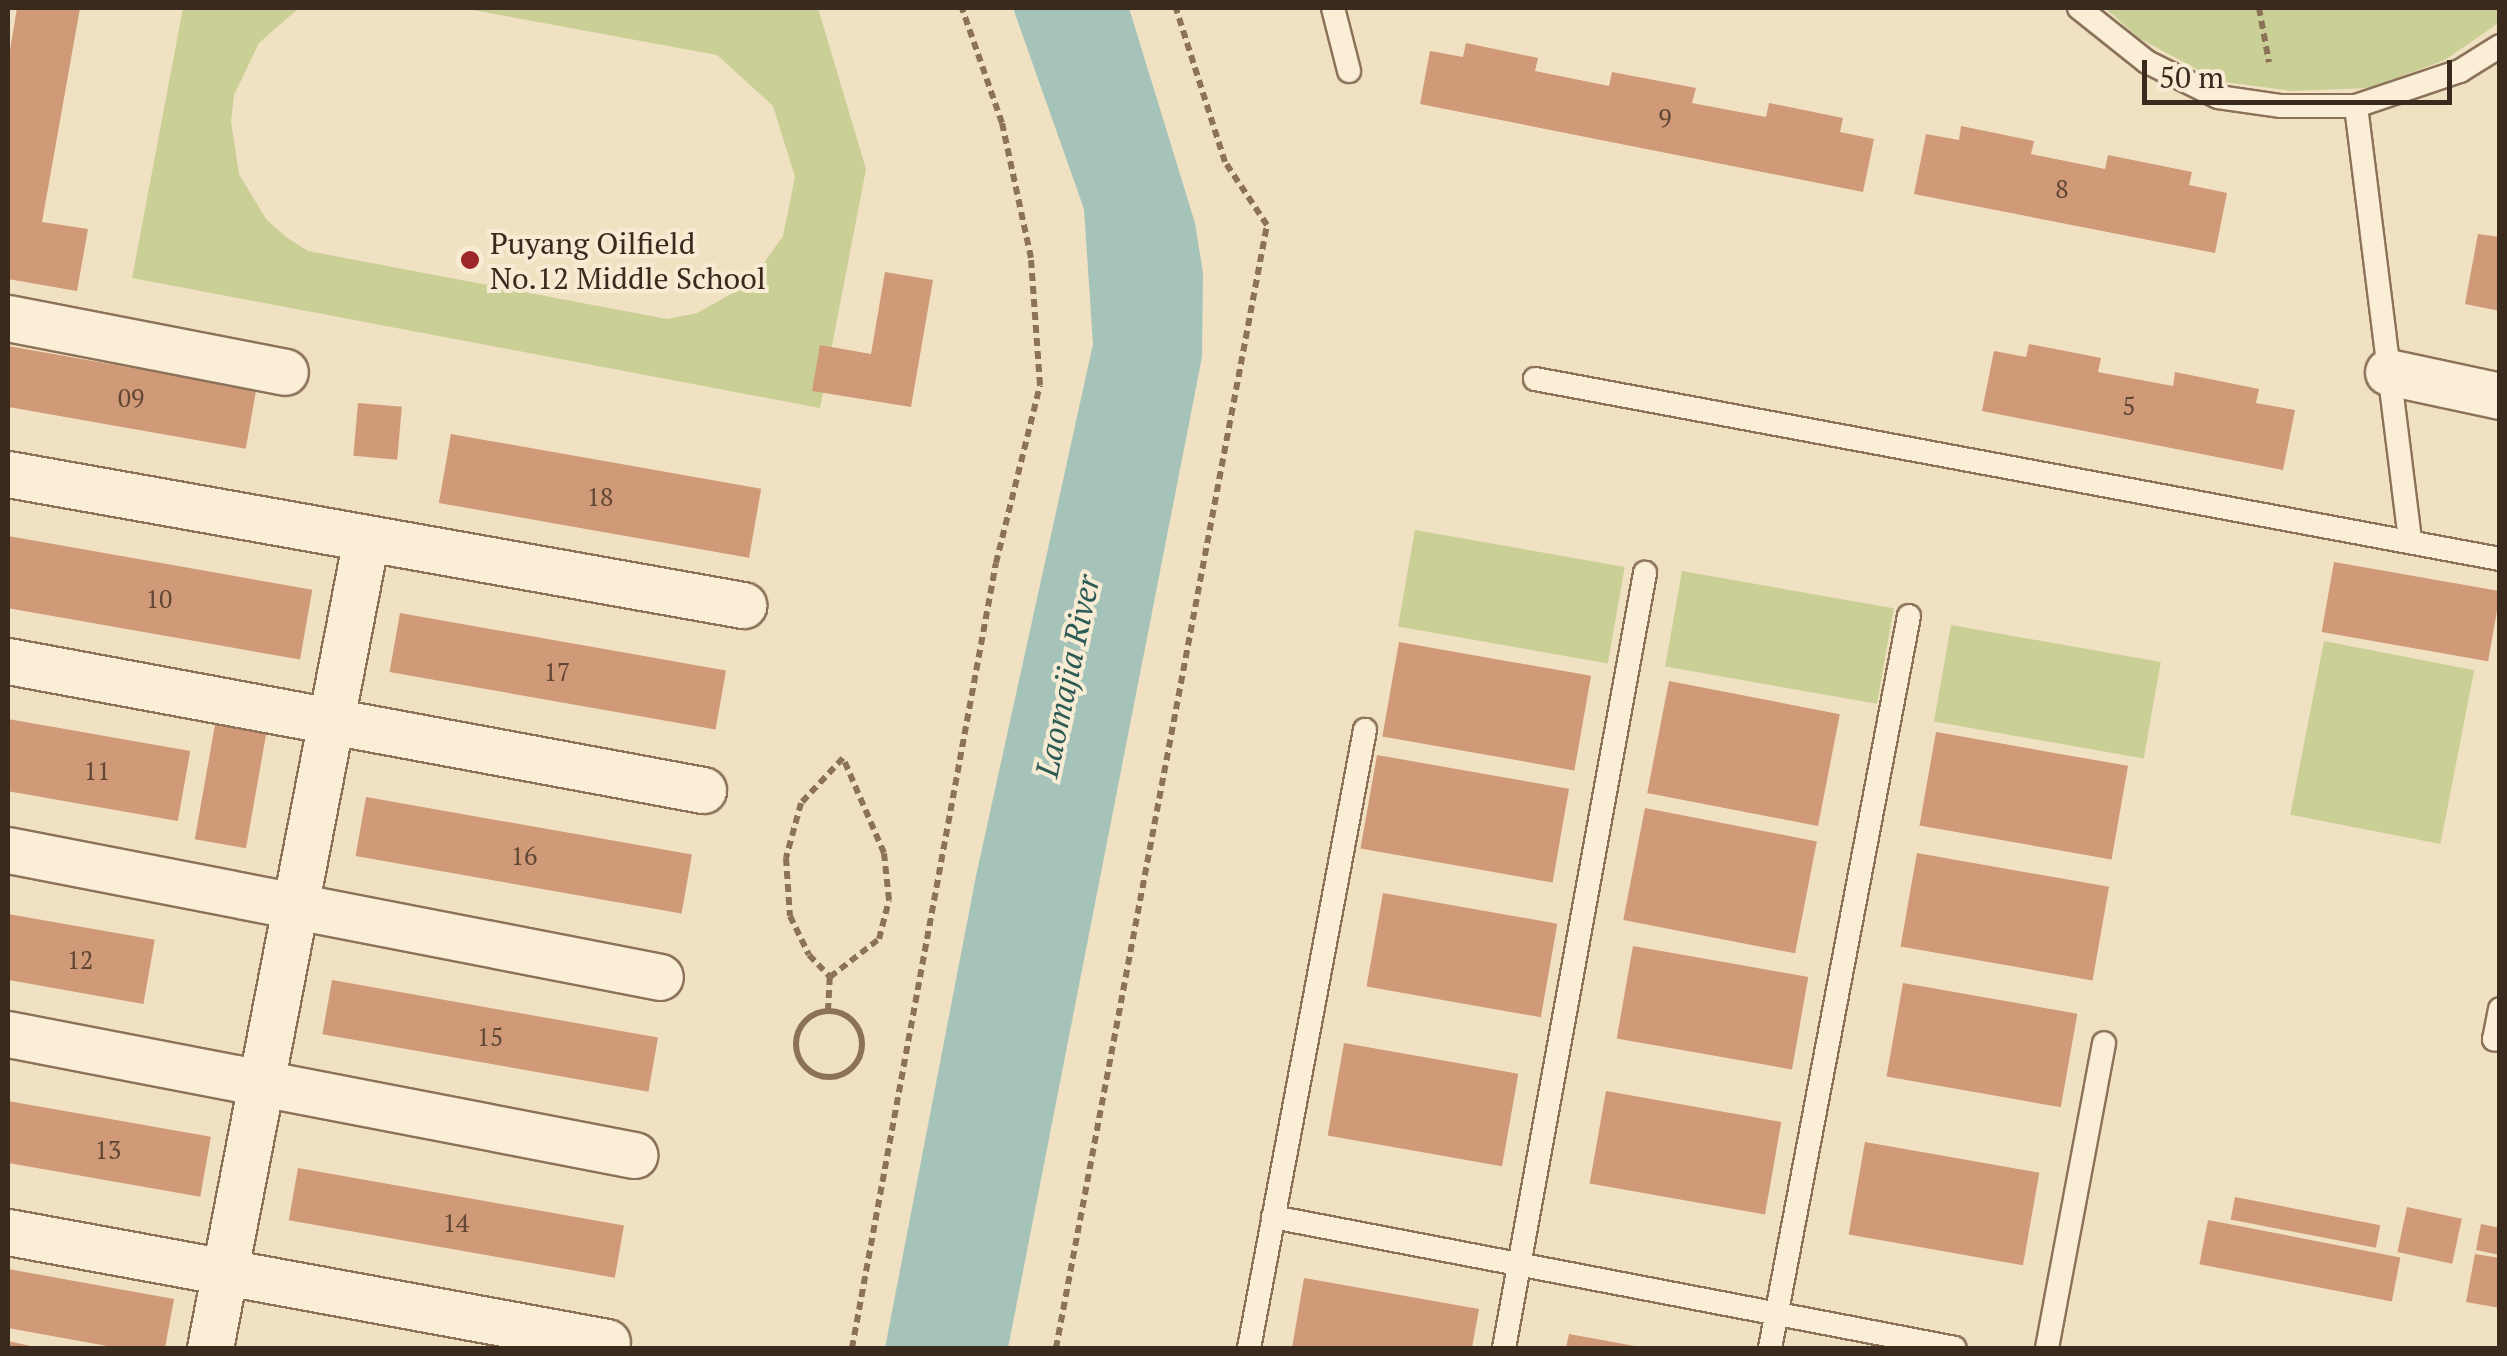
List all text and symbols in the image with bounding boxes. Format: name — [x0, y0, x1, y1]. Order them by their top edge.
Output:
scale bar — [2147, 40, 2457, 102]
text: 50 m — [2159, 57, 2224, 97]
house number: 9 — [1658, 103, 1672, 133]
house number: 8 — [2055, 174, 2069, 204]
place label: Puyang Oilfield No.12 Middle School — [490, 225, 766, 296]
marker: Puyang Oilfield No.12 Middle School — [459, 249, 481, 271]
house number: 09 — [118, 383, 144, 413]
house number: 5 — [2122, 391, 2136, 421]
house number: 18 — [587, 482, 613, 512]
water label: Laomajia River — [1027, 571, 1107, 781]
house number: 10 — [146, 584, 172, 614]
house number: 17 — [544, 657, 570, 687]
house number: 11 — [84, 756, 110, 786]
house number: 16 — [511, 841, 537, 871]
house number: 12 — [67, 945, 93, 975]
house number: 15 — [477, 1022, 503, 1052]
house number: 13 — [95, 1135, 121, 1165]
house number: 14 — [443, 1208, 469, 1238]

